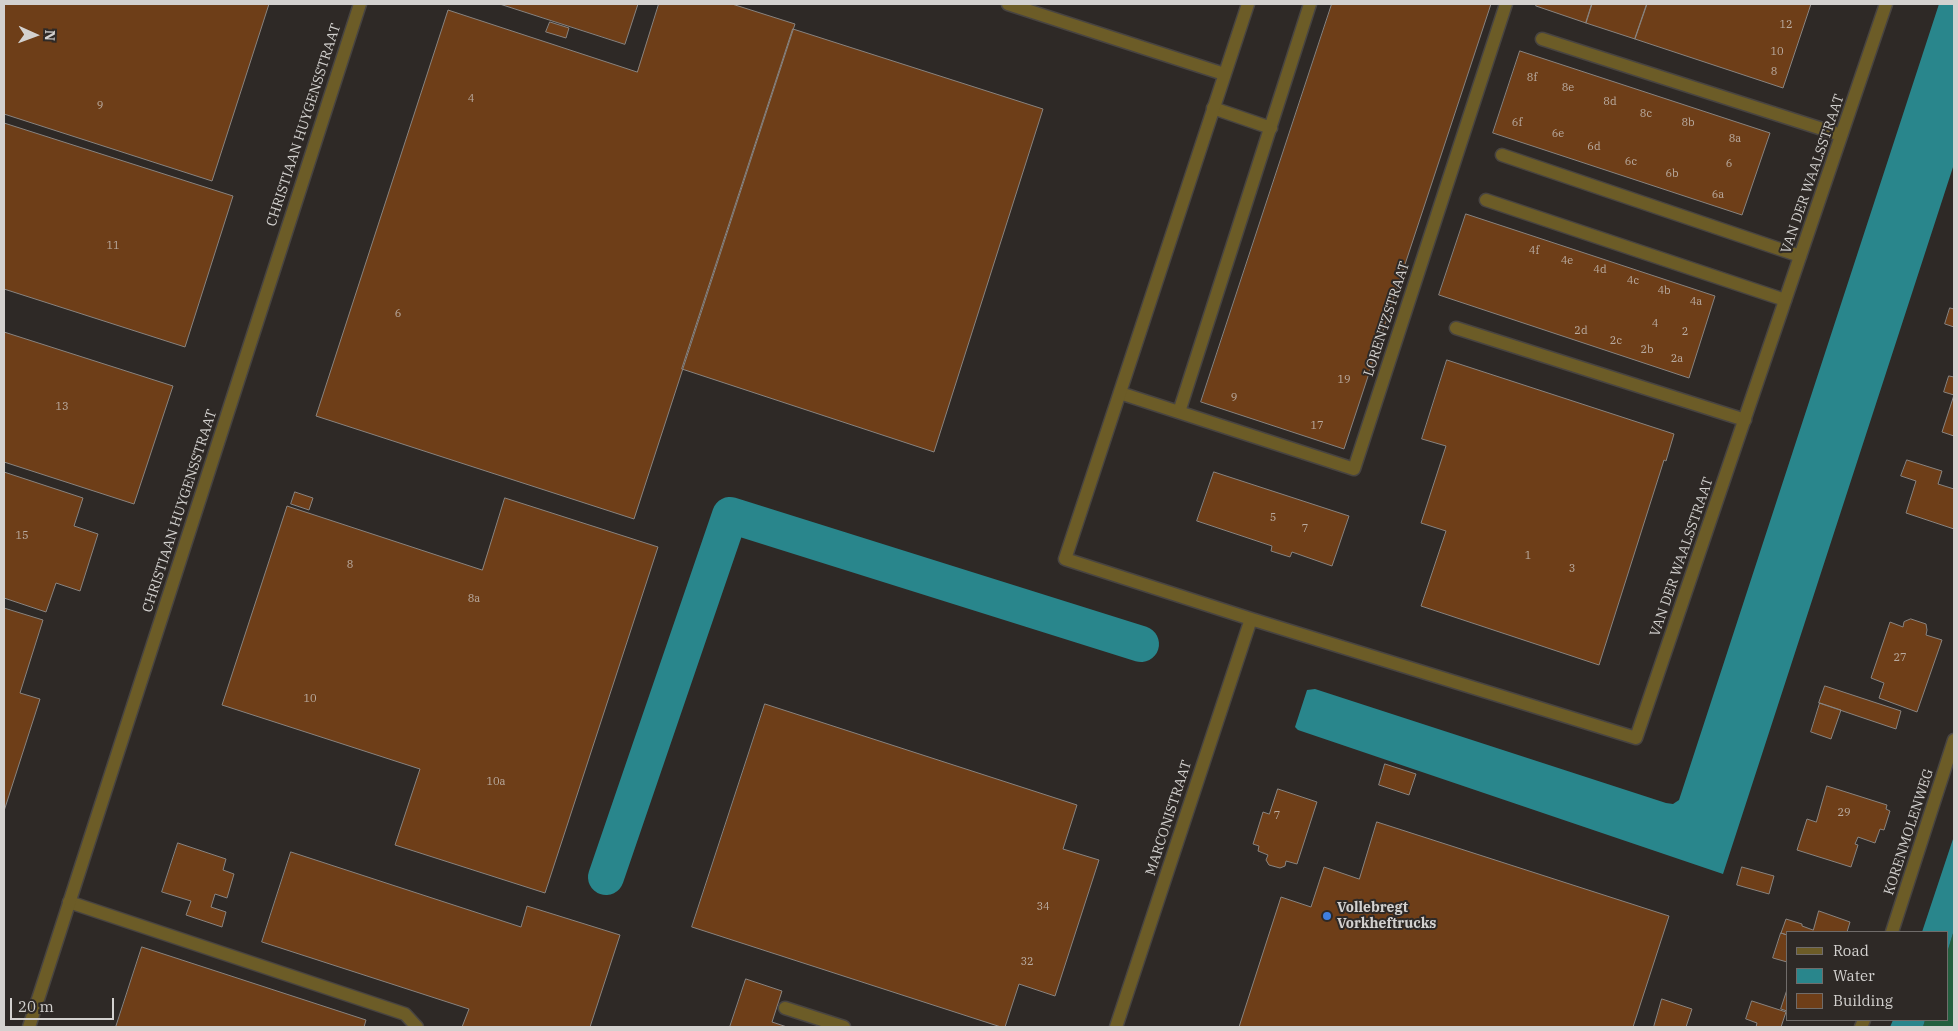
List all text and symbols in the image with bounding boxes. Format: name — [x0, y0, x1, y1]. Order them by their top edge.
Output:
north arrow — [10, 10, 60, 60]
house number: 12 — [1779, 18, 1793, 32]
street label: CHRISTIAAN HUYGENSSTRAAT — [263, 21, 345, 229]
text: N — [41, 30, 59, 41]
house number: 10 — [1770, 45, 1784, 59]
house number: 8 — [1771, 65, 1777, 79]
house number: 8f — [1527, 71, 1537, 85]
house number: 8e — [1562, 81, 1574, 95]
house number: 4 — [468, 92, 474, 106]
street label: VAN DER WAALSSTRAAT — [1778, 92, 1848, 256]
house number: 8d — [1603, 95, 1617, 109]
house number: 9 — [97, 99, 103, 113]
house number: 8c — [1640, 107, 1652, 121]
house number: 6f — [1512, 116, 1522, 130]
house number: 8b — [1681, 116, 1695, 130]
house number: 6e — [1552, 127, 1564, 141]
house number: 8a — [1729, 132, 1741, 146]
house number: 6d — [1587, 140, 1601, 154]
house number: 6c — [1625, 155, 1637, 169]
house number: 6 — [1726, 157, 1732, 171]
house number: 6b — [1665, 167, 1679, 181]
house number: 6a — [1712, 188, 1724, 202]
house number: 11 — [106, 239, 120, 253]
house number: 4f — [1529, 244, 1539, 258]
house number: 4e — [1561, 254, 1573, 268]
street label: LORENTZSTRAAT — [1360, 259, 1414, 379]
house number: 4d — [1593, 263, 1607, 277]
house number: 4c — [1627, 274, 1639, 288]
house number: 4b — [1657, 284, 1671, 298]
house number: 4a — [1690, 295, 1702, 309]
house number: 6 — [395, 307, 401, 321]
house number: 4 — [1652, 317, 1658, 331]
house number: 2d — [1574, 324, 1588, 338]
house number: 2 — [1682, 325, 1688, 339]
house number: 2c — [1610, 334, 1622, 348]
house number: 2b — [1640, 343, 1654, 357]
house number: 2a — [1671, 352, 1683, 366]
house number: 19 — [1337, 373, 1351, 387]
house number: 9 — [1231, 391, 1237, 405]
house number: 13 — [55, 400, 69, 414]
street label: CHRISTIAAN HUYGENSSTRAAT — [139, 407, 221, 615]
house number: 17 — [1310, 419, 1324, 433]
street label: VAN DER WAALSSTRAAT — [1647, 475, 1717, 639]
house number: 5 — [1270, 511, 1276, 525]
house number: 7 — [1302, 522, 1308, 536]
house number: 15 — [15, 529, 29, 543]
house number: 1 — [1525, 549, 1531, 563]
house number: 8 — [347, 558, 353, 572]
house number: 3 — [1569, 562, 1575, 576]
house number: 8a — [468, 592, 480, 606]
house number: 27 — [1893, 651, 1907, 665]
house number: 10 — [303, 692, 317, 706]
street label: MARCONISTRAAT — [1142, 758, 1196, 878]
street label: KORENMOLENWEG — [1881, 767, 1937, 897]
house number: 10a — [486, 775, 506, 789]
house number: 29 — [1837, 806, 1851, 820]
house number: 7 — [1274, 809, 1280, 823]
house number: 34 — [1036, 900, 1050, 914]
place label: Vollebregt Vorkheftrucks — [1337, 900, 1436, 932]
marker: Vollebregt Vorkheftrucks — [1321, 910, 1333, 922]
legend — [1786, 931, 1948, 1021]
text: Road — [1833, 941, 1869, 960]
house number: 32 — [1020, 955, 1034, 969]
text: Water — [1833, 966, 1875, 985]
scale bar — [12, 988, 116, 1020]
text: Building — [1833, 991, 1893, 1010]
text: 20 m — [18, 997, 54, 1016]

